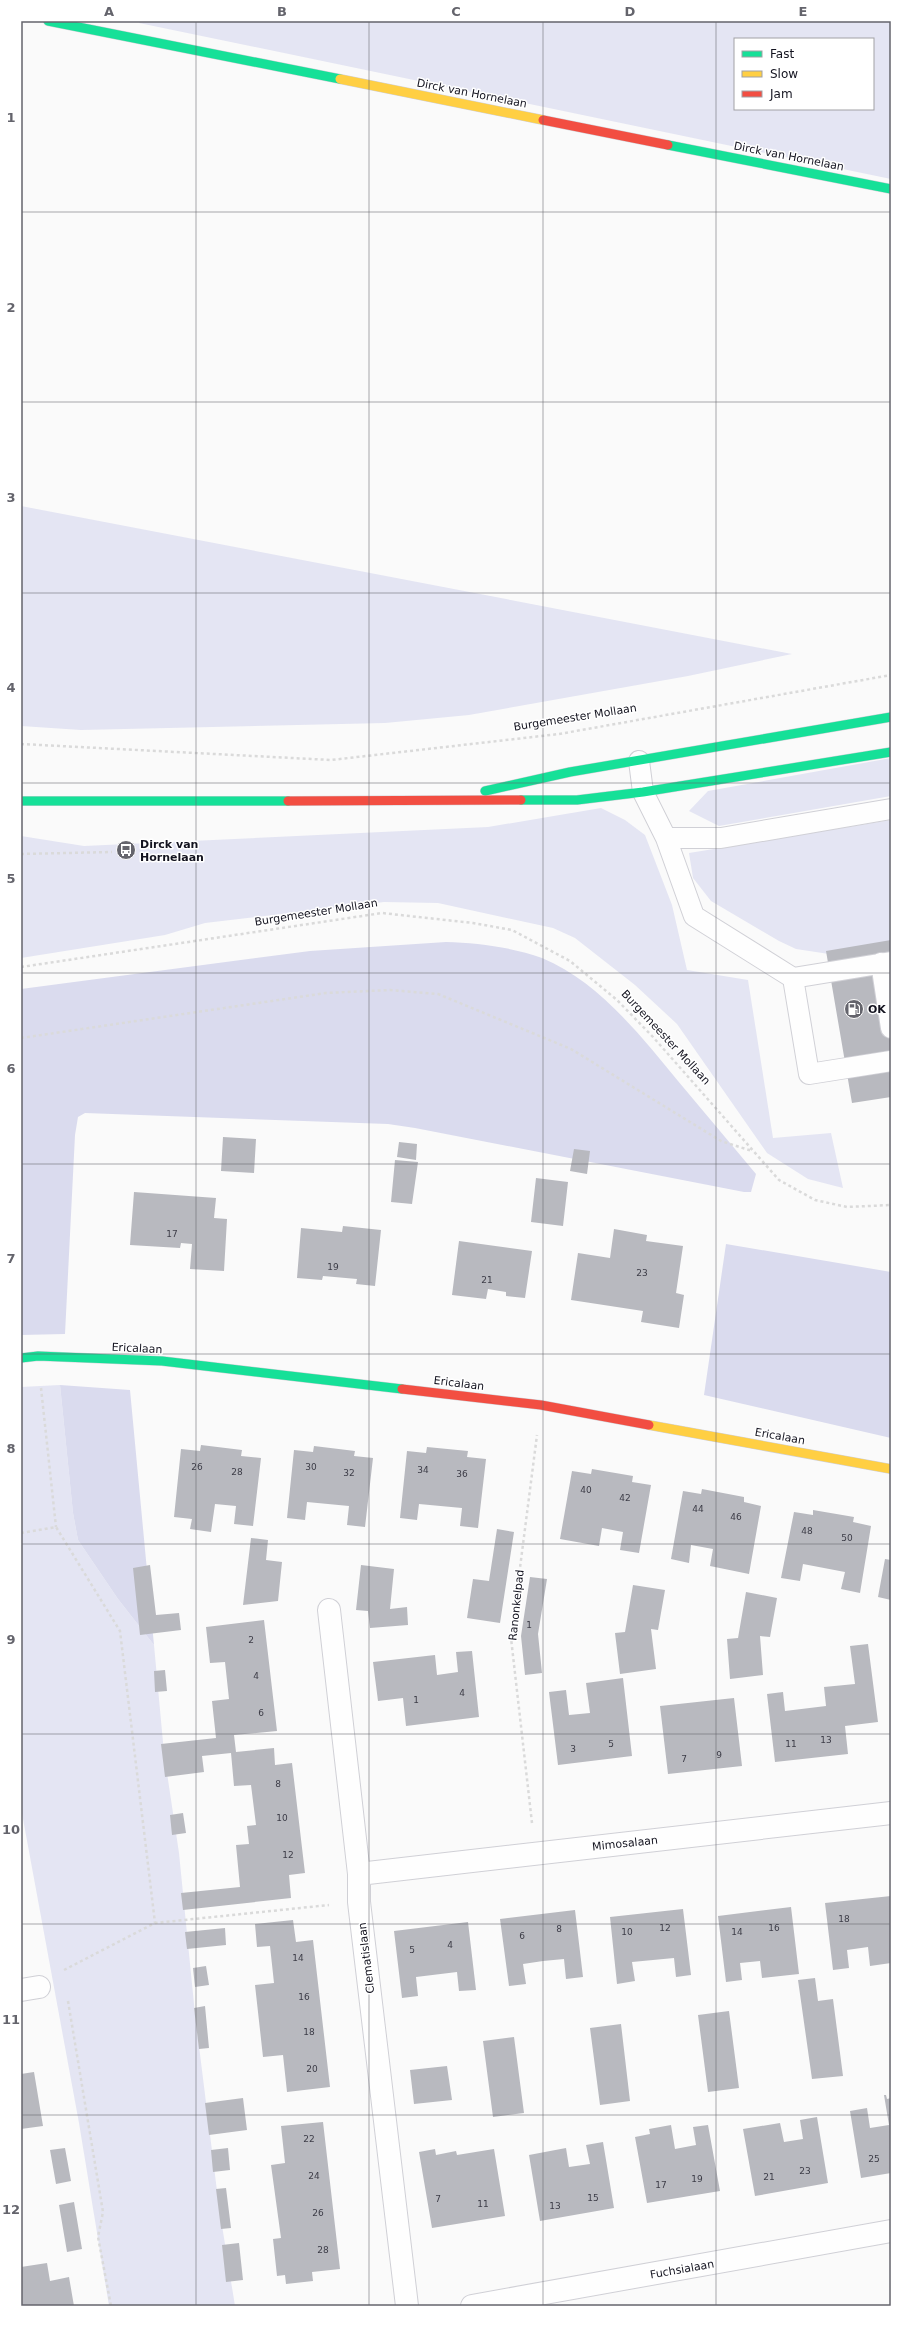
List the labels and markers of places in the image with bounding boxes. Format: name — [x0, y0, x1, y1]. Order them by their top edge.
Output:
place label: Dirck van Hornelaan — [140, 838, 204, 864]
bus stop icon: Dirck van Hornelaan — [115, 839, 137, 861]
fuel station icon: OK — [843, 998, 865, 1020]
place label: OK — [868, 1003, 886, 1016]

